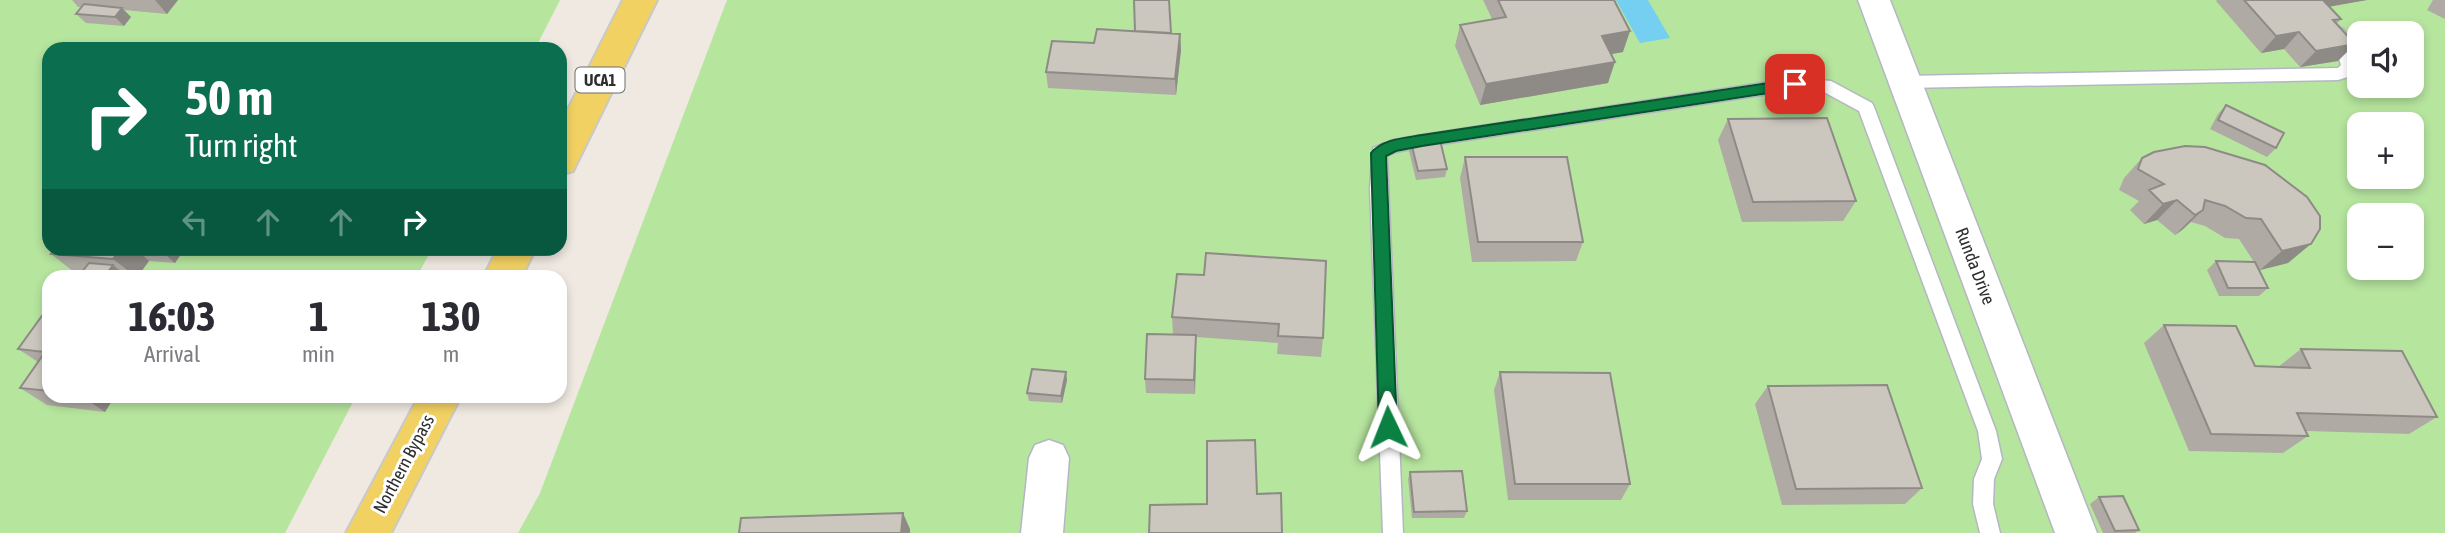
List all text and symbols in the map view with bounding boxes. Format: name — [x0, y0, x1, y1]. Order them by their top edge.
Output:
map controls — [2347, 21, 2424, 280]
button: sound — [2347, 21, 2424, 98]
pin — [1765, 54, 1825, 114]
icon: arrive — [1776, 65, 1814, 103]
road number: UCA1 — [576, 68, 624, 92]
text: 50 m — [185, 69, 273, 125]
icon: right — [70, 70, 161, 161]
button: + — [2347, 112, 2424, 189]
text: Turn right — [185, 127, 298, 164]
icon: left — [176, 203, 214, 241]
icon: ahead — [249, 203, 287, 241]
icon: ahead — [322, 203, 360, 241]
icon: right — [395, 203, 433, 241]
button: − — [2347, 203, 2424, 280]
street label: Runda Drive — [1951, 224, 2000, 307]
text: 16:03 — [128, 292, 216, 340]
text: 1 — [309, 292, 328, 340]
text: 130 — [421, 292, 481, 340]
text: Arrival — [144, 341, 200, 367]
text: min — [302, 341, 335, 367]
text: m — [443, 341, 459, 367]
position arrow — [1351, 390, 1425, 464]
street label: Northern Bypass — [369, 411, 438, 517]

